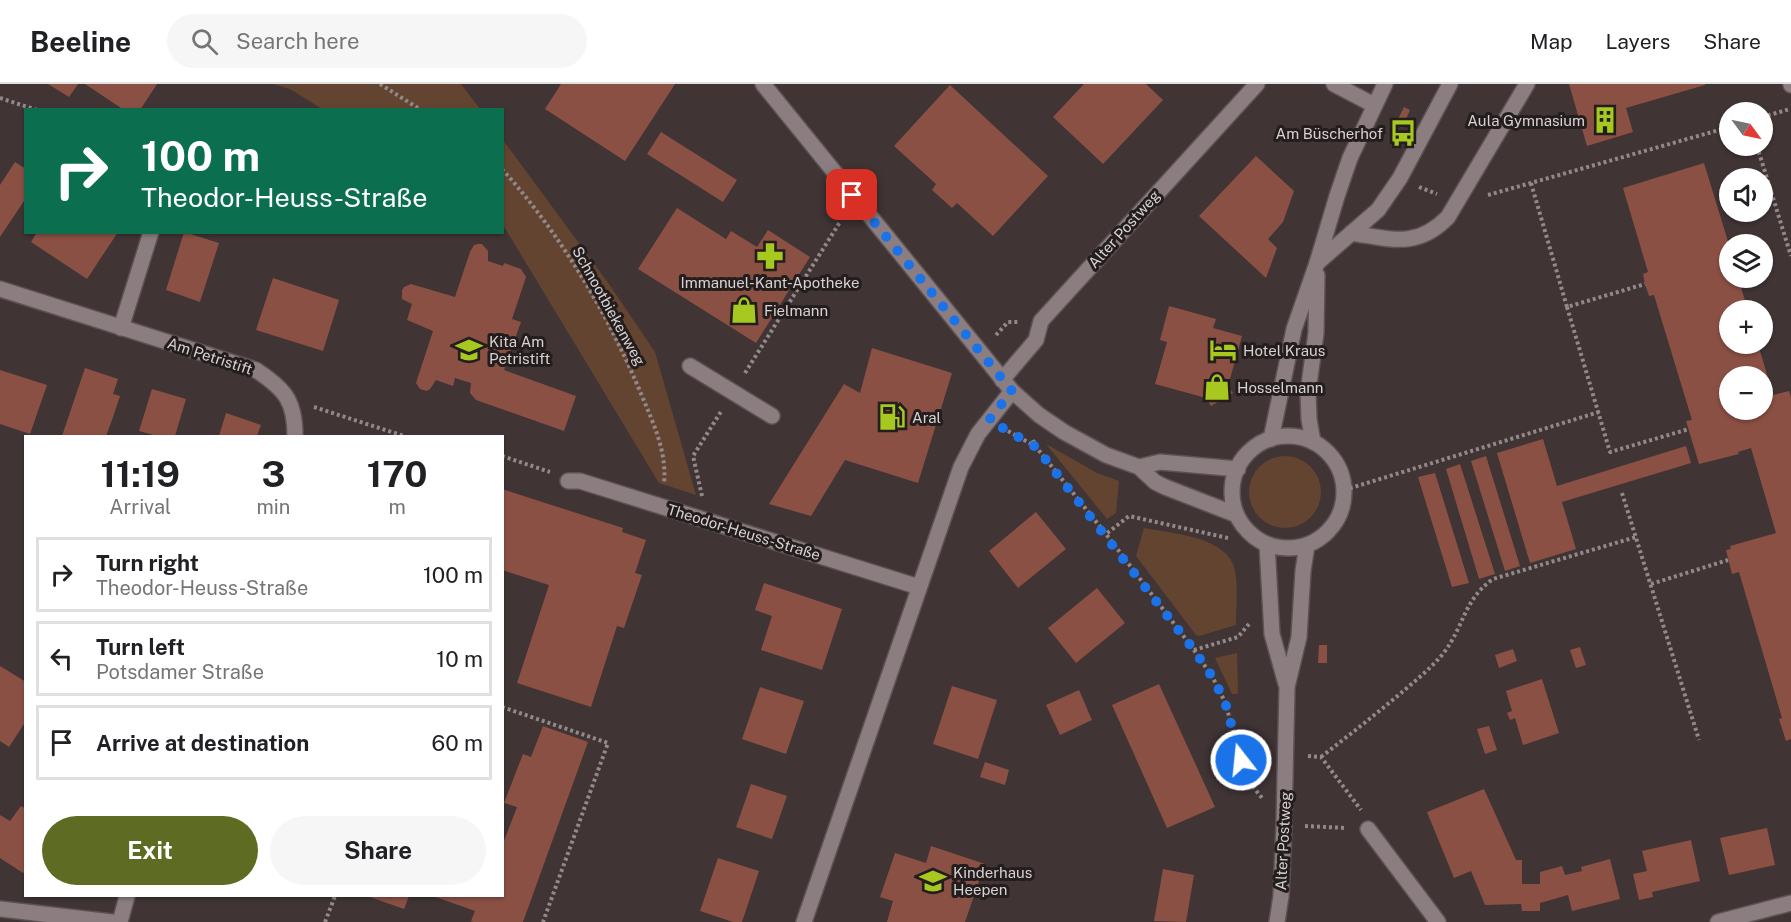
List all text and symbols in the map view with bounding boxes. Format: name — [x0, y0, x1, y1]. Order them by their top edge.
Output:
search box — [167, 14, 587, 68]
text: Beeline — [30, 25, 131, 58]
icon: search — [188, 25, 221, 58]
text: Search here — [236, 28, 360, 54]
text: Map — [1530, 29, 1573, 54]
text: Layers — [1606, 29, 1670, 54]
text: Share — [1703, 29, 1761, 54]
north arrow — [1719, 102, 1773, 156]
map controls — [1719, 102, 1773, 420]
building icon: Aula Gymnasium — [1590, 105, 1620, 135]
place label: Aula Gymnasium — [1467, 112, 1585, 129]
bus stop icon: Am Büscherhof — [1388, 118, 1418, 148]
place label: Am Büscherhof — [1276, 125, 1383, 142]
text: 100 m — [141, 131, 260, 180]
icon: right — [42, 132, 120, 210]
button: sound — [1719, 168, 1773, 222]
pin — [826, 169, 877, 220]
icon: arrive — [835, 178, 868, 211]
text: Theodor-Heuss-Straße — [141, 181, 428, 213]
street label: Alter Postweg — [1085, 187, 1163, 271]
button: layers — [1719, 234, 1773, 288]
pharmacy icon: Immanuel-Kant-Apotheke — [755, 241, 785, 271]
street label: Schnootbiekenweg — [569, 244, 649, 368]
place label: Immanuel-Kant-Apotheke — [680, 274, 860, 291]
shop icon: Fielmann — [729, 295, 759, 325]
button: + — [1719, 300, 1773, 354]
place label: Fielmann — [764, 302, 828, 319]
place label: Kita Am Petristift — [489, 333, 550, 367]
street label: Am Petristift — [165, 334, 255, 378]
school or university icon: Kita Am Petristift — [454, 335, 484, 365]
hotel icon: Hotel Kraus — [1208, 335, 1238, 365]
place label: Hotel Kraus — [1243, 342, 1325, 359]
button: − — [1719, 366, 1773, 420]
shop icon: Hosselmann — [1202, 372, 1232, 402]
place label: Hosselmann — [1237, 379, 1324, 396]
fuel station icon: Aral — [877, 402, 907, 432]
place label: Aral — [912, 409, 941, 426]
text: 11:19 — [100, 453, 180, 495]
text: 3 — [261, 453, 285, 495]
text: 170 — [367, 453, 428, 495]
text: Arrival — [109, 495, 171, 519]
text: min — [256, 495, 290, 519]
text: m — [389, 495, 406, 519]
street label: Theodor-Heuss-Straße — [665, 501, 823, 563]
text: Turn right — [96, 550, 199, 576]
icon: right — [45, 558, 78, 591]
text: 100 m — [423, 562, 483, 588]
text: Theodor-Heuss-Straße — [96, 576, 308, 600]
text: Turn left — [96, 634, 185, 660]
icon: left — [45, 642, 78, 675]
text: 10 m — [436, 646, 483, 672]
text: Potsdamer Straße — [96, 660, 264, 684]
icon: arrive — [45, 726, 78, 759]
position arrow — [1209, 728, 1273, 792]
text: Arrive at destination — [96, 730, 309, 756]
text: 60 m — [432, 730, 483, 756]
street label: Alter Postweg — [1272, 791, 1294, 891]
button: Exit — [42, 816, 258, 885]
button: Share — [270, 816, 486, 885]
place label: Kinderhaus Heepen — [953, 864, 1032, 898]
school or university icon: Kinderhaus Heepen — [918, 866, 948, 896]

